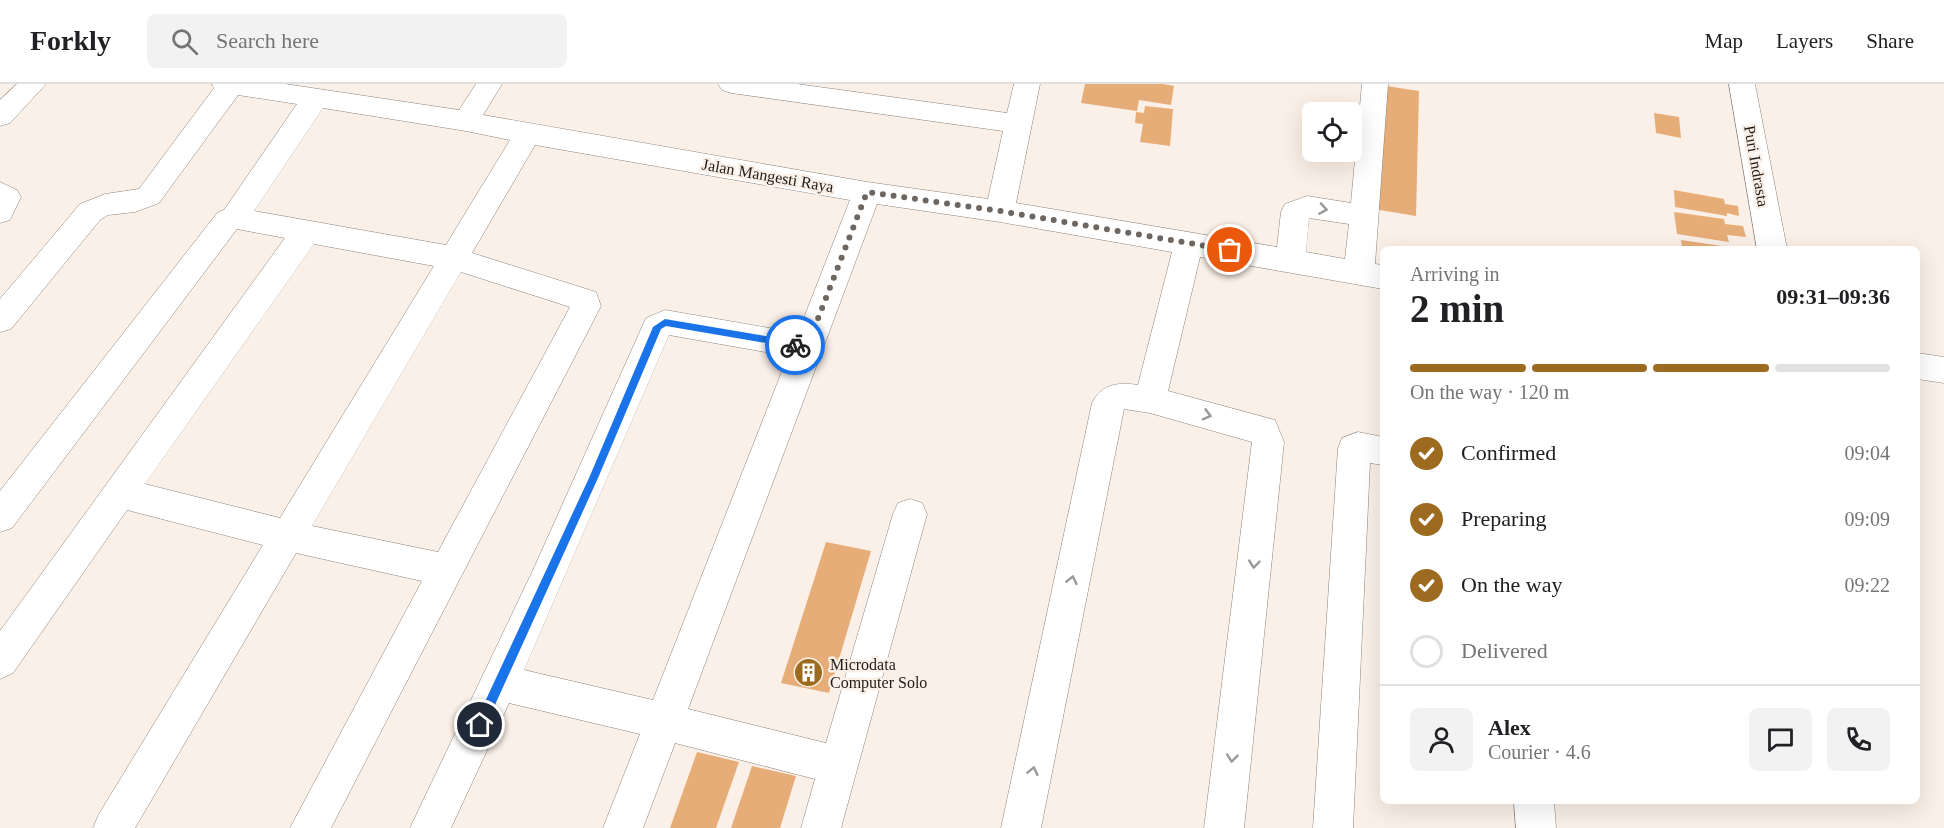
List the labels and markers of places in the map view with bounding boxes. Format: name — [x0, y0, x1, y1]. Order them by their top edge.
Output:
pin — [1204, 224, 1255, 275]
place label: Microdata Computer Solo — [830, 656, 927, 692]
building icon: Microdata Computer Solo — [793, 657, 825, 689]
pin — [454, 699, 505, 750]

